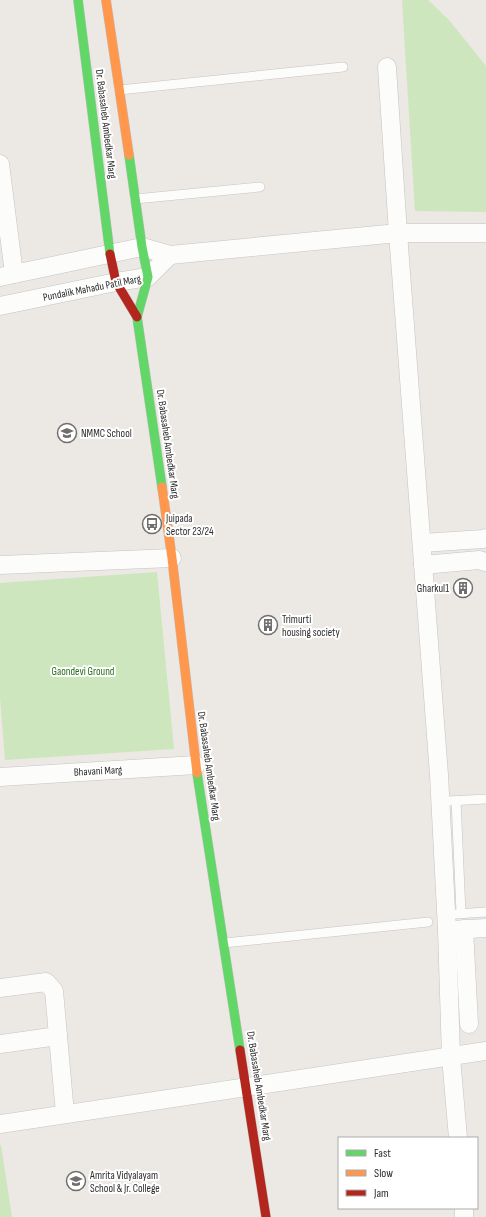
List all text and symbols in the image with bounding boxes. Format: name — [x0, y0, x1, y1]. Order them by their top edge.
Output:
street label: Dr. Babasaheb Ambedkar Marg — [93, 69, 119, 180]
street label: Pundalik Mahadu Patil Marg — [42, 272, 143, 304]
street label: Dr. Babasaheb Ambedkar Marg — [154, 389, 182, 500]
school or university icon: NMMC School — [56, 422, 78, 444]
place label: NMMC School — [81, 427, 132, 440]
place label: Juipada Sector 23/24 — [165, 512, 214, 538]
bus stop icon: Juipada Sector 23/24 — [141, 513, 163, 535]
building icon: Gharkul1 — [452, 577, 474, 599]
place label: Gharkul1 — [417, 582, 449, 595]
place label: Trimurti housing society — [282, 613, 340, 639]
building icon: Trimurti housing society — [257, 614, 279, 636]
park label: Gaondevi Ground — [52, 665, 115, 678]
street label: Dr. Babasaheb Ambedkar Marg — [195, 711, 223, 822]
street label: Bhavani Marg — [73, 763, 123, 779]
street label: Dr. Babasaheb Ambedkar Marg — [244, 1031, 274, 1142]
legend — [338, 1137, 478, 1209]
text: Fast — [374, 1146, 391, 1161]
text: Slow — [374, 1166, 393, 1181]
place label: Amrita Vidyalayam School & Jr. College — [89, 1169, 160, 1195]
school or university icon: Amrita Vidyalayam School & Jr. College — [65, 1170, 87, 1192]
text: Jam — [373, 1186, 389, 1201]

